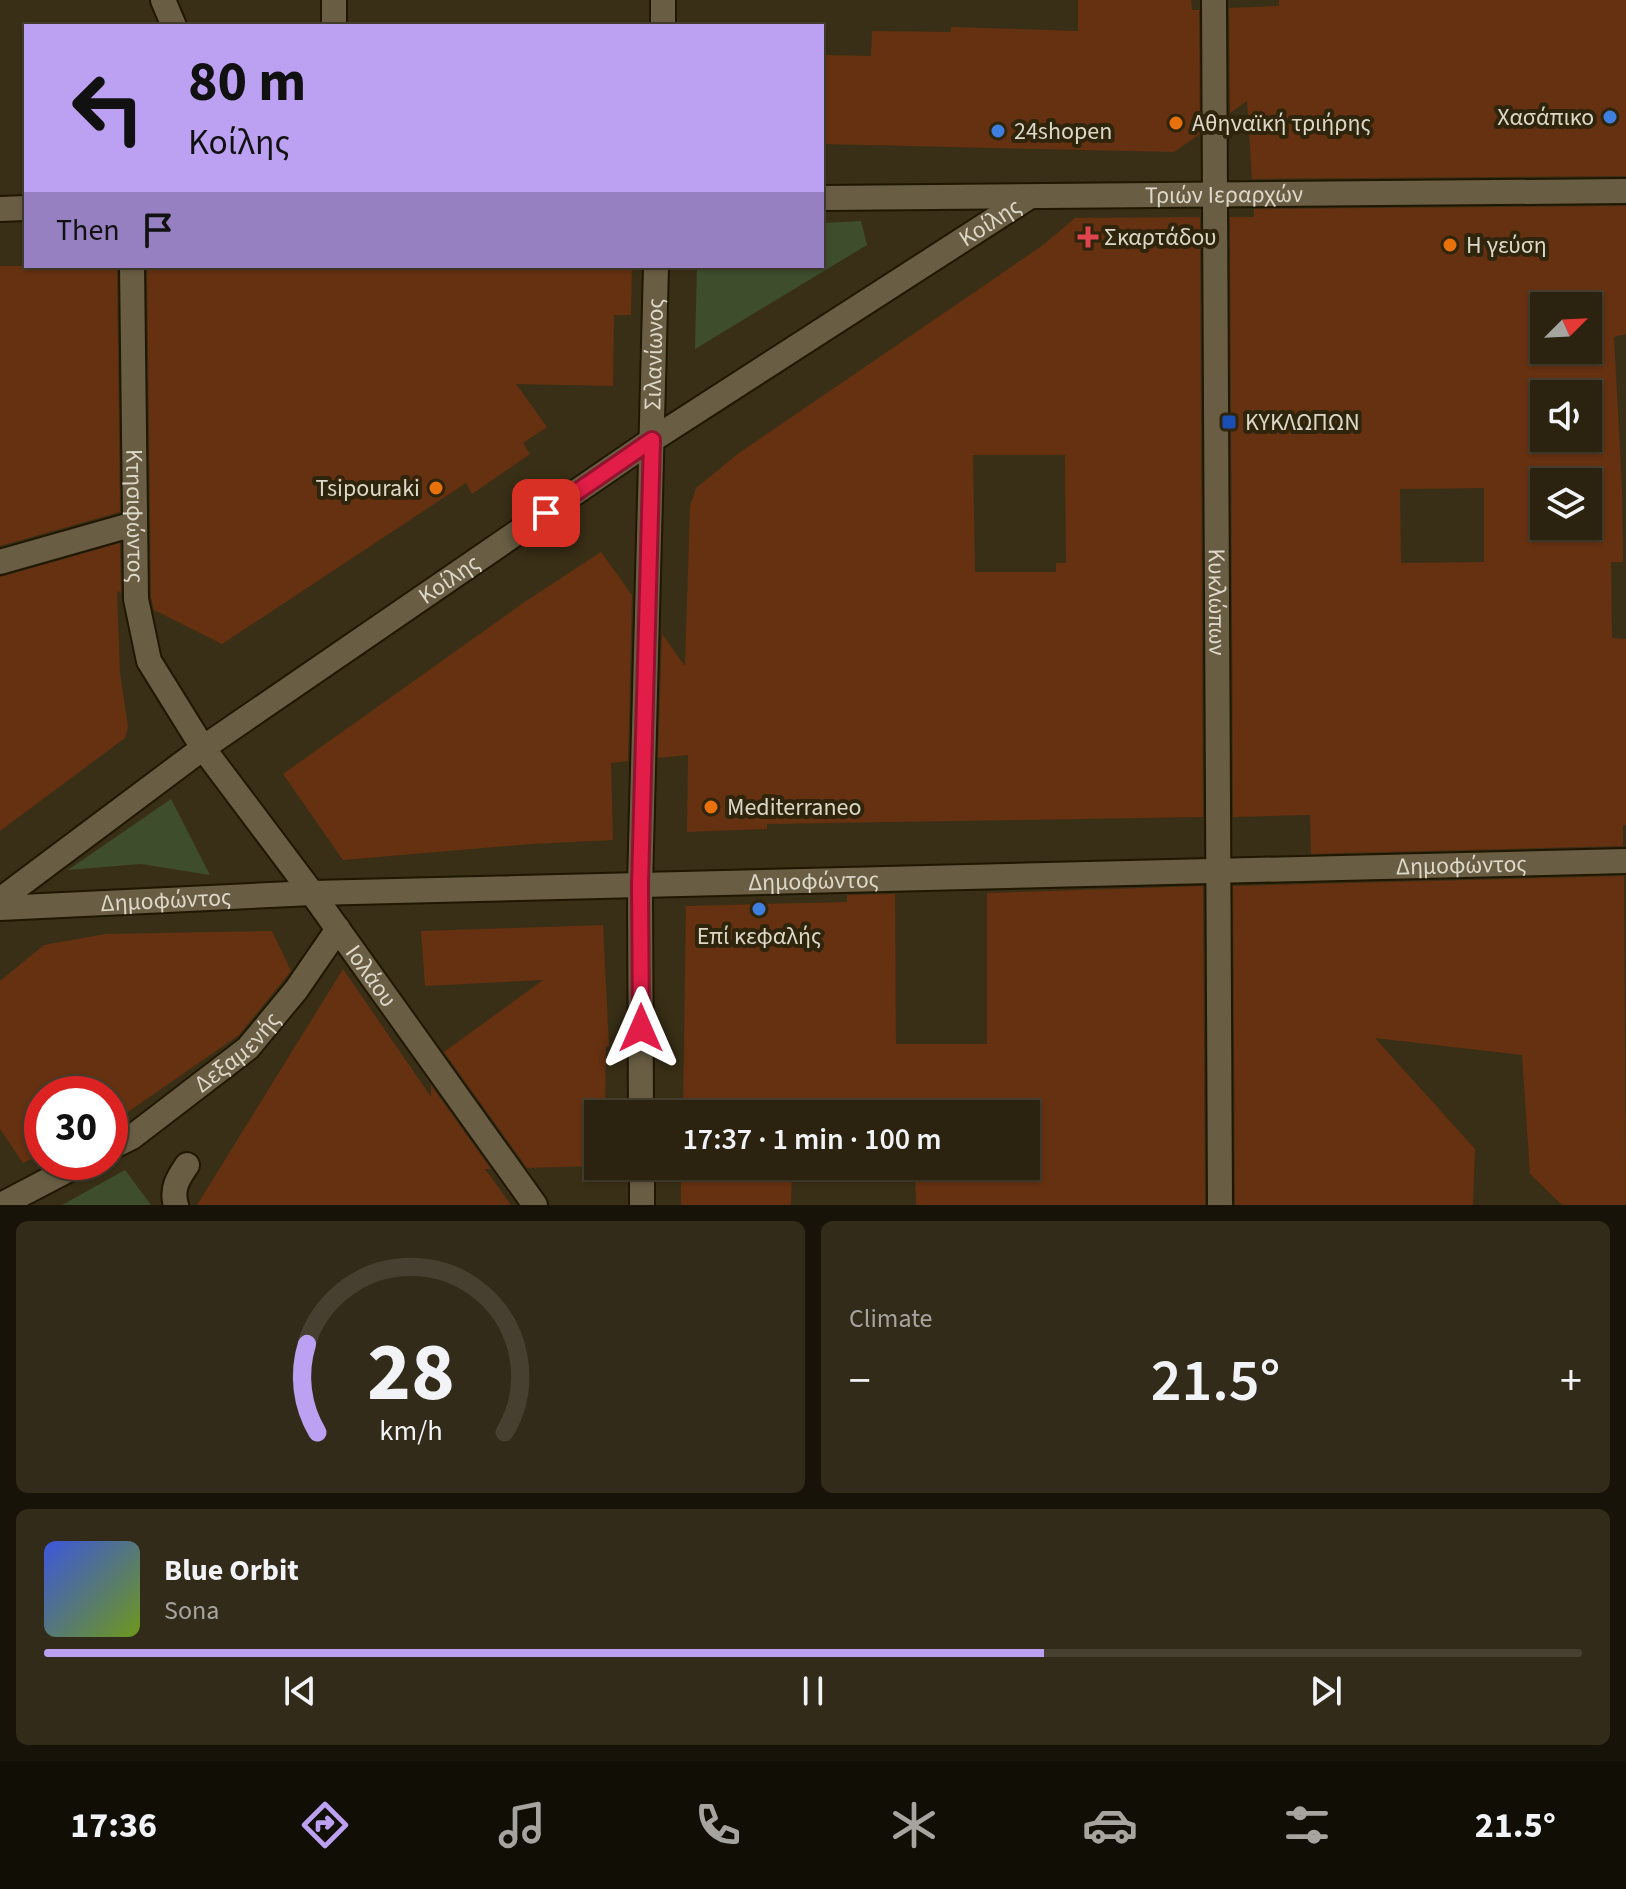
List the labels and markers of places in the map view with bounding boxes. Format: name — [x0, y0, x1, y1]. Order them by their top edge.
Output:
place label: Χασάπικο — [1497, 100, 1594, 135]
place label: Αθηναϊκή τριήρης — [1192, 106, 1371, 141]
marker: Χασάπικο — [1601, 108, 1619, 126]
place label: 24shopen — [1014, 114, 1112, 149]
marker: Αθηναϊκή τριήρης — [1167, 114, 1185, 132]
marker: 24shopen — [989, 122, 1007, 140]
place label: Σκαρτάδου — [1104, 220, 1216, 255]
marker: Σκαρτάδου — [1079, 228, 1097, 246]
place label: Η γεύση — [1466, 228, 1547, 263]
marker: Η γεύση — [1441, 236, 1459, 254]
place label: ΚΥΚΛΩΠΩΝ — [1245, 405, 1360, 440]
marker: ΚΥΚΛΩΠΩΝ — [1220, 413, 1238, 431]
place label: Tsipouraki — [316, 471, 420, 506]
marker: Tsipouraki — [427, 479, 445, 497]
pin — [512, 479, 580, 547]
place label: Mediterraneo — [727, 790, 862, 825]
marker: Mediterraneo — [702, 798, 720, 816]
marker: Επί κεφαλής — [750, 900, 768, 918]
place label: Επί κεφαλής — [697, 919, 821, 954]

